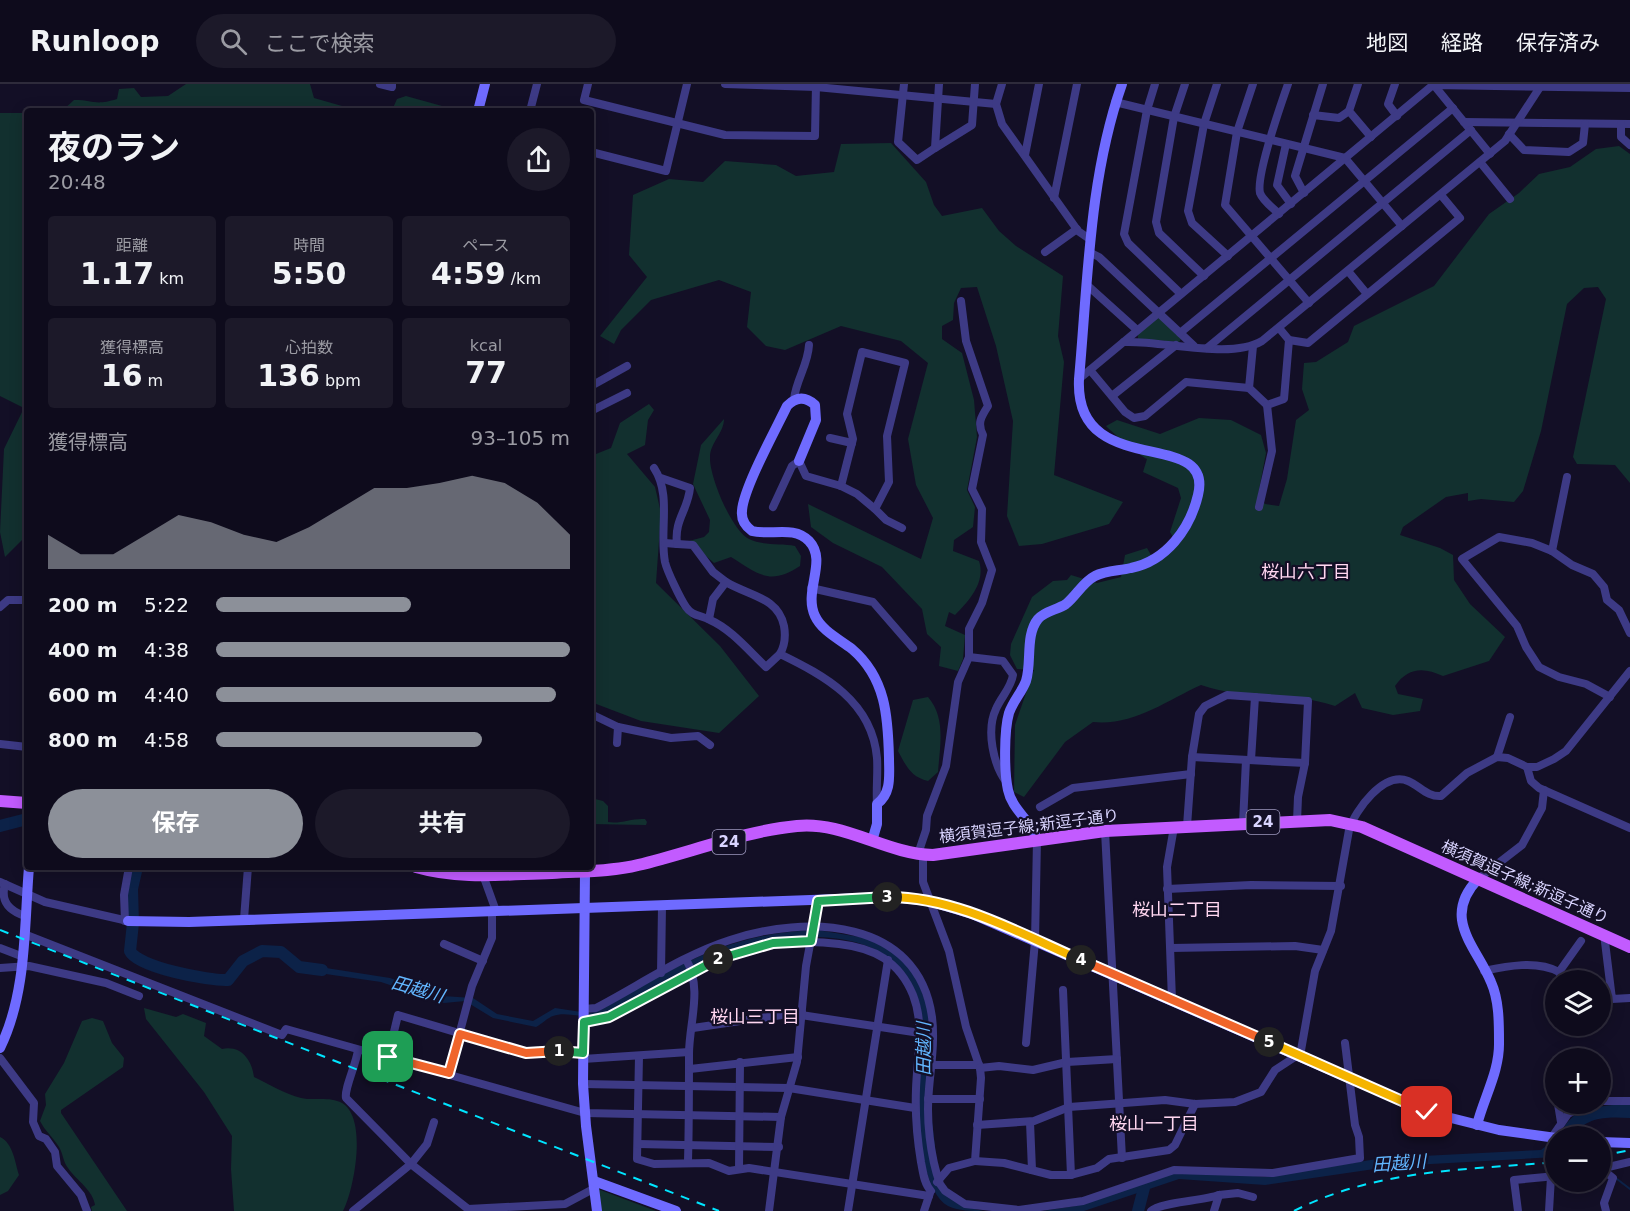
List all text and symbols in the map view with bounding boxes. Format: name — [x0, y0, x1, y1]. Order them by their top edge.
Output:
search box — [196, 14, 616, 68]
text: Runloop — [30, 25, 160, 58]
icon: search — [217, 25, 250, 58]
text: ここで検索 — [265, 31, 375, 56]
text: 地図 — [1366, 31, 1408, 55]
text: 経路 — [1441, 31, 1483, 55]
text: 保存済み — [1516, 31, 1600, 55]
text: 夜のラン — [48, 128, 180, 167]
button: share — [507, 128, 570, 191]
text: 20:48 — [48, 170, 106, 194]
text: 距離 — [116, 236, 148, 255]
text: 時間 — [293, 236, 325, 255]
text: ペース — [462, 236, 510, 255]
text: 1.17 — [80, 256, 154, 291]
text: 5:50 — [272, 256, 346, 291]
text: 4:59 — [431, 256, 506, 291]
text: km — [154, 269, 184, 288]
text: /km — [506, 269, 541, 288]
text: kcal — [470, 336, 502, 355]
text: 獲得標高 — [100, 338, 164, 357]
text: 心拍数 — [285, 338, 333, 357]
text: 77 — [465, 355, 507, 390]
text: 16 — [101, 358, 143, 393]
text: 136 — [257, 358, 320, 393]
text: m — [143, 371, 163, 390]
text: bpm — [320, 371, 361, 390]
text: 93–105 m — [471, 426, 570, 450]
text: 獲得標高 — [48, 430, 128, 454]
district label: 桜山六丁目 — [1261, 561, 1351, 582]
text: 200 m — [48, 593, 118, 617]
text: 5:22 — [144, 593, 189, 617]
text: 400 m — [48, 638, 118, 662]
text: 4:38 — [144, 638, 189, 662]
text: 600 m — [48, 683, 118, 707]
text: 4:40 — [144, 683, 189, 707]
text: 800 m — [48, 728, 118, 752]
text: 4:58 — [144, 728, 189, 752]
button: 保存 — [48, 789, 303, 858]
button: 共有 — [315, 789, 570, 858]
street label: 横須賀逗子線;新逗子通り — [938, 806, 1120, 846]
road number: 24 — [1246, 810, 1280, 834]
road number: 24 — [712, 830, 746, 854]
street label: 横須賀逗子線;新逗子通り — [1438, 836, 1612, 928]
pin: 3 — [872, 882, 902, 912]
text: 3 — [881, 887, 893, 906]
district label: 桜山二丁目 — [1132, 899, 1222, 920]
pin: 2 — [703, 944, 733, 974]
pin: 4 — [1066, 945, 1096, 975]
text: 2 — [712, 949, 724, 968]
text: 4 — [1075, 950, 1087, 969]
map controls — [1545, 970, 1611, 1192]
button: layers — [1545, 970, 1611, 1036]
water label: 田越川 — [389, 971, 449, 1007]
district label: 桜山三丁目 — [710, 1006, 800, 1027]
water label: 田越川 — [913, 1020, 934, 1076]
pin: 5 — [1254, 1027, 1284, 1057]
pin — [362, 1031, 413, 1082]
text: 5 — [1263, 1032, 1275, 1051]
pin: 1 — [544, 1036, 574, 1066]
icon: arrive — [371, 1040, 404, 1073]
text: 1 — [553, 1041, 565, 1060]
button: + — [1545, 1048, 1611, 1114]
pin — [1401, 1086, 1452, 1137]
icon: check — [1410, 1095, 1443, 1128]
district label: 桜山一丁目 — [1109, 1113, 1199, 1134]
button: − — [1545, 1126, 1611, 1192]
water label: 田越川 — [1371, 1151, 1429, 1175]

